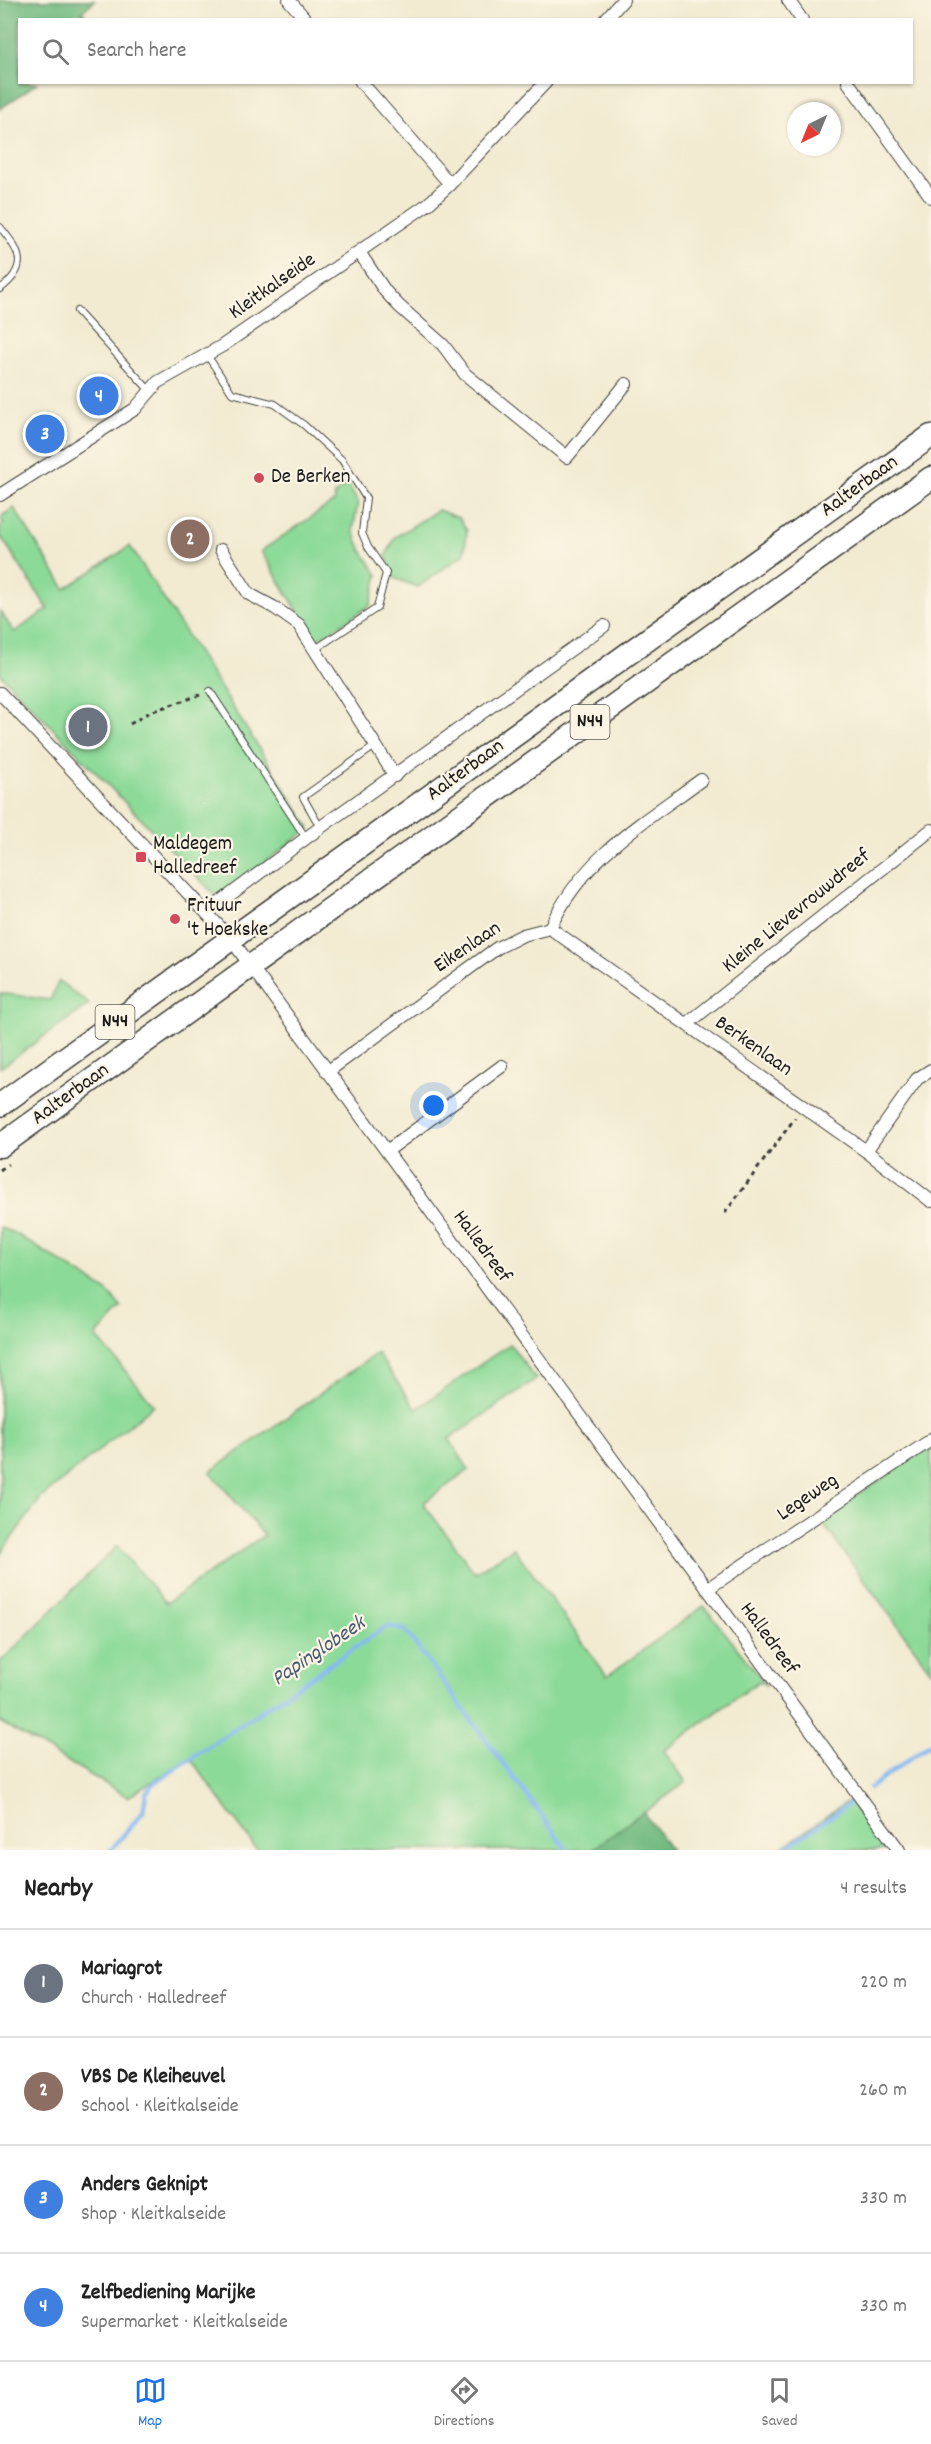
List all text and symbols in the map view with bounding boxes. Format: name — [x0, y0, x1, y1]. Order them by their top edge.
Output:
search box — [18, 18, 913, 84]
icon: search — [39, 35, 72, 68]
text: Search here — [87, 36, 186, 67]
north arrow — [787, 102, 841, 156]
street label: Kleitkalseide — [223, 246, 323, 328]
pin: 4 — [80, 374, 118, 418]
pin: 3 — [26, 412, 64, 456]
street label: Aalterbaan — [815, 449, 905, 525]
place label: De Berken — [271, 463, 350, 493]
marker: De Berken — [252, 471, 266, 485]
pin: 2 — [170, 516, 210, 562]
pin: 1 — [68, 704, 107, 750]
road number: N44 — [570, 705, 610, 739]
street label: Aalterbaan — [421, 733, 511, 809]
place label: Maldegem Halledreef — [153, 830, 237, 884]
street label: Kleine Lievevrouwdreef — [716, 842, 878, 981]
marker: Maldegem Halledreef — [134, 850, 148, 864]
place label: Frituur 't Hoekske — [187, 892, 268, 946]
marker: Frituur 't Hoekske — [168, 912, 182, 926]
street label: Eikenlaan — [428, 915, 508, 981]
road number: N44 — [96, 1005, 134, 1039]
street label: Berkenlaan — [708, 1009, 798, 1085]
street label: Aalterbaan — [26, 1057, 116, 1133]
your location — [419, 1091, 448, 1120]
street label: Halledreef — [444, 1204, 518, 1290]
street label: Legeweg — [771, 1466, 845, 1530]
street label: Halledreef — [731, 1596, 805, 1682]
water label: Papinglobeek — [266, 1608, 374, 1695]
text: Nearby — [24, 1871, 92, 1908]
text: 4 results — [840, 1875, 907, 1903]
text: Mariagrot — [81, 1954, 162, 1985]
text: 1 — [41, 1969, 46, 1997]
text: 220 m — [860, 1969, 907, 1997]
text: Church · Halledreef — [81, 1985, 226, 2013]
text: VBS De Kleiheuvel — [81, 2062, 225, 2093]
text: 2 — [39, 2077, 48, 2105]
text: 260 m — [859, 2077, 907, 2105]
text: School · Kleitkalseide — [81, 2093, 239, 2121]
text: Anders Geknipt — [81, 2170, 208, 2201]
text: 3 — [39, 2185, 48, 2213]
text: 330 m — [860, 2185, 907, 2213]
text: Shop · Kleitkalseide — [81, 2201, 226, 2229]
text: Zelfbediening Marijke — [81, 2278, 255, 2309]
text: 4 — [39, 2293, 48, 2321]
text: 330 m — [860, 2293, 907, 2321]
text: Supermarket · Kleitkalseide — [81, 2309, 288, 2337]
tab: Map — [134, 2374, 167, 2433]
tab: Directions — [434, 2374, 494, 2433]
tab: Saved — [762, 2374, 797, 2433]

